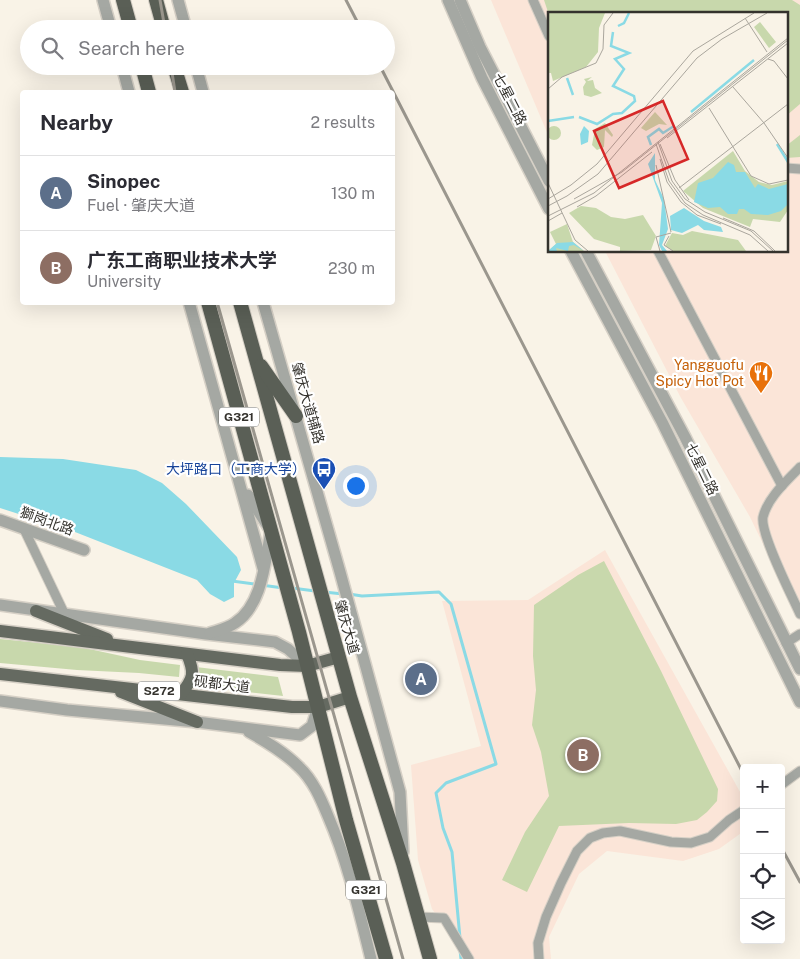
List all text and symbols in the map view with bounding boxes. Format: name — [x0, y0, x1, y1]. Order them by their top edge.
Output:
inset map — [548, 12, 788, 252]
search box — [20, 20, 395, 75]
icon: search — [38, 34, 66, 62]
text: Search here — [78, 37, 185, 59]
street label: 七星二路 — [490, 70, 530, 128]
text: Nearby — [40, 110, 113, 135]
text: 2 results — [310, 113, 375, 132]
text: Sinopec — [87, 170, 160, 192]
text: A — [50, 184, 62, 203]
text: 130 m — [331, 184, 375, 203]
text: Fuel · 肇庆大道 — [87, 196, 195, 215]
text: 广东工商职业技术大学 — [87, 249, 277, 271]
text: B — [51, 259, 61, 278]
text: 230 m — [328, 259, 375, 278]
text: University — [87, 272, 161, 291]
place label: Yangguofu Spicy Hot Pot — [656, 357, 744, 389]
street label: 肇庆大道辅路 — [289, 360, 327, 446]
restaurant icon: Yangguofu Spicy Hot Pot — [748, 360, 774, 394]
road number: G321 — [219, 408, 259, 427]
street label: 七星二路 — [683, 440, 721, 498]
bus stop icon: 大坪路口（工商大学） — [311, 456, 337, 490]
place label: 大坪路口（工商大学） — [166, 461, 306, 477]
your location — [343, 473, 369, 499]
street label: 獅岗北路 — [18, 504, 76, 538]
street label: 肇庆大道 — [332, 598, 362, 656]
pin: A — [405, 660, 437, 698]
street label: 砚都大道 — [193, 673, 251, 695]
road number: S272 — [138, 681, 180, 700]
pin: B — [567, 736, 599, 774]
map controls — [740, 764, 785, 944]
button: + — [740, 764, 785, 809]
button: − — [740, 809, 785, 854]
button: locate — [740, 854, 785, 899]
road number: G321 — [346, 880, 386, 900]
button: layers — [740, 899, 785, 944]

